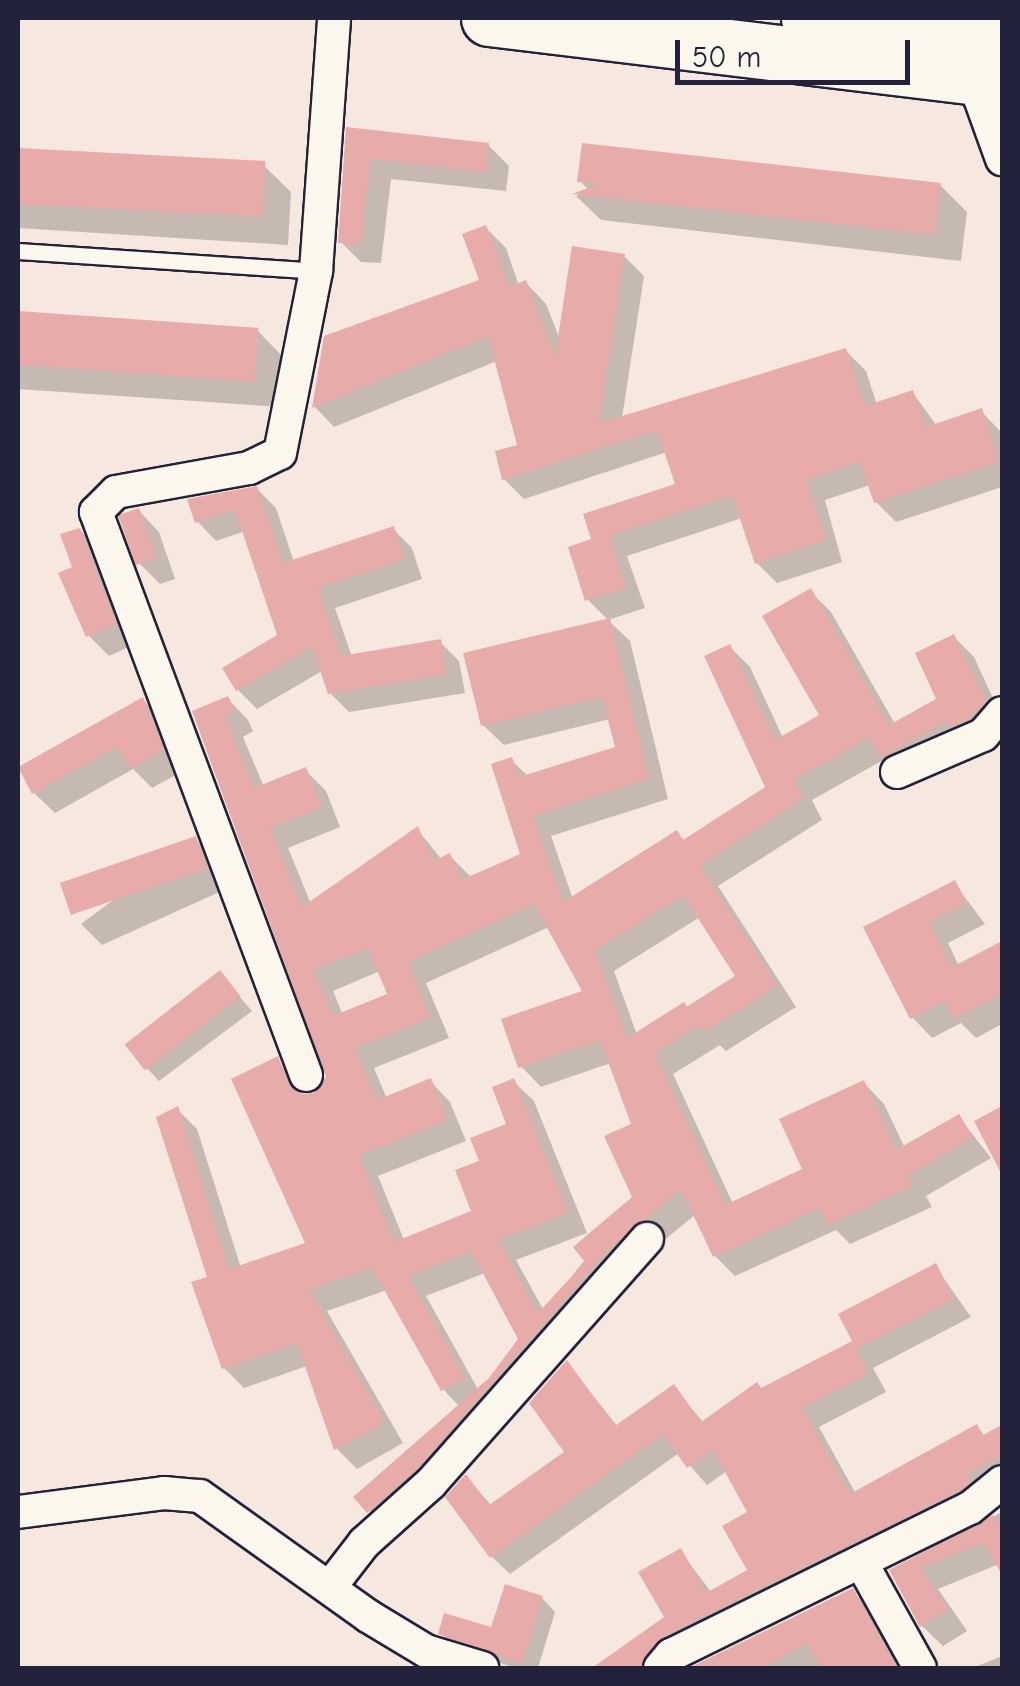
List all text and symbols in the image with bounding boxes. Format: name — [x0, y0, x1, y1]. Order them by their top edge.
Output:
scale bar — [680, 20, 915, 82]
text: 50 m — [692, 40, 761, 75]

